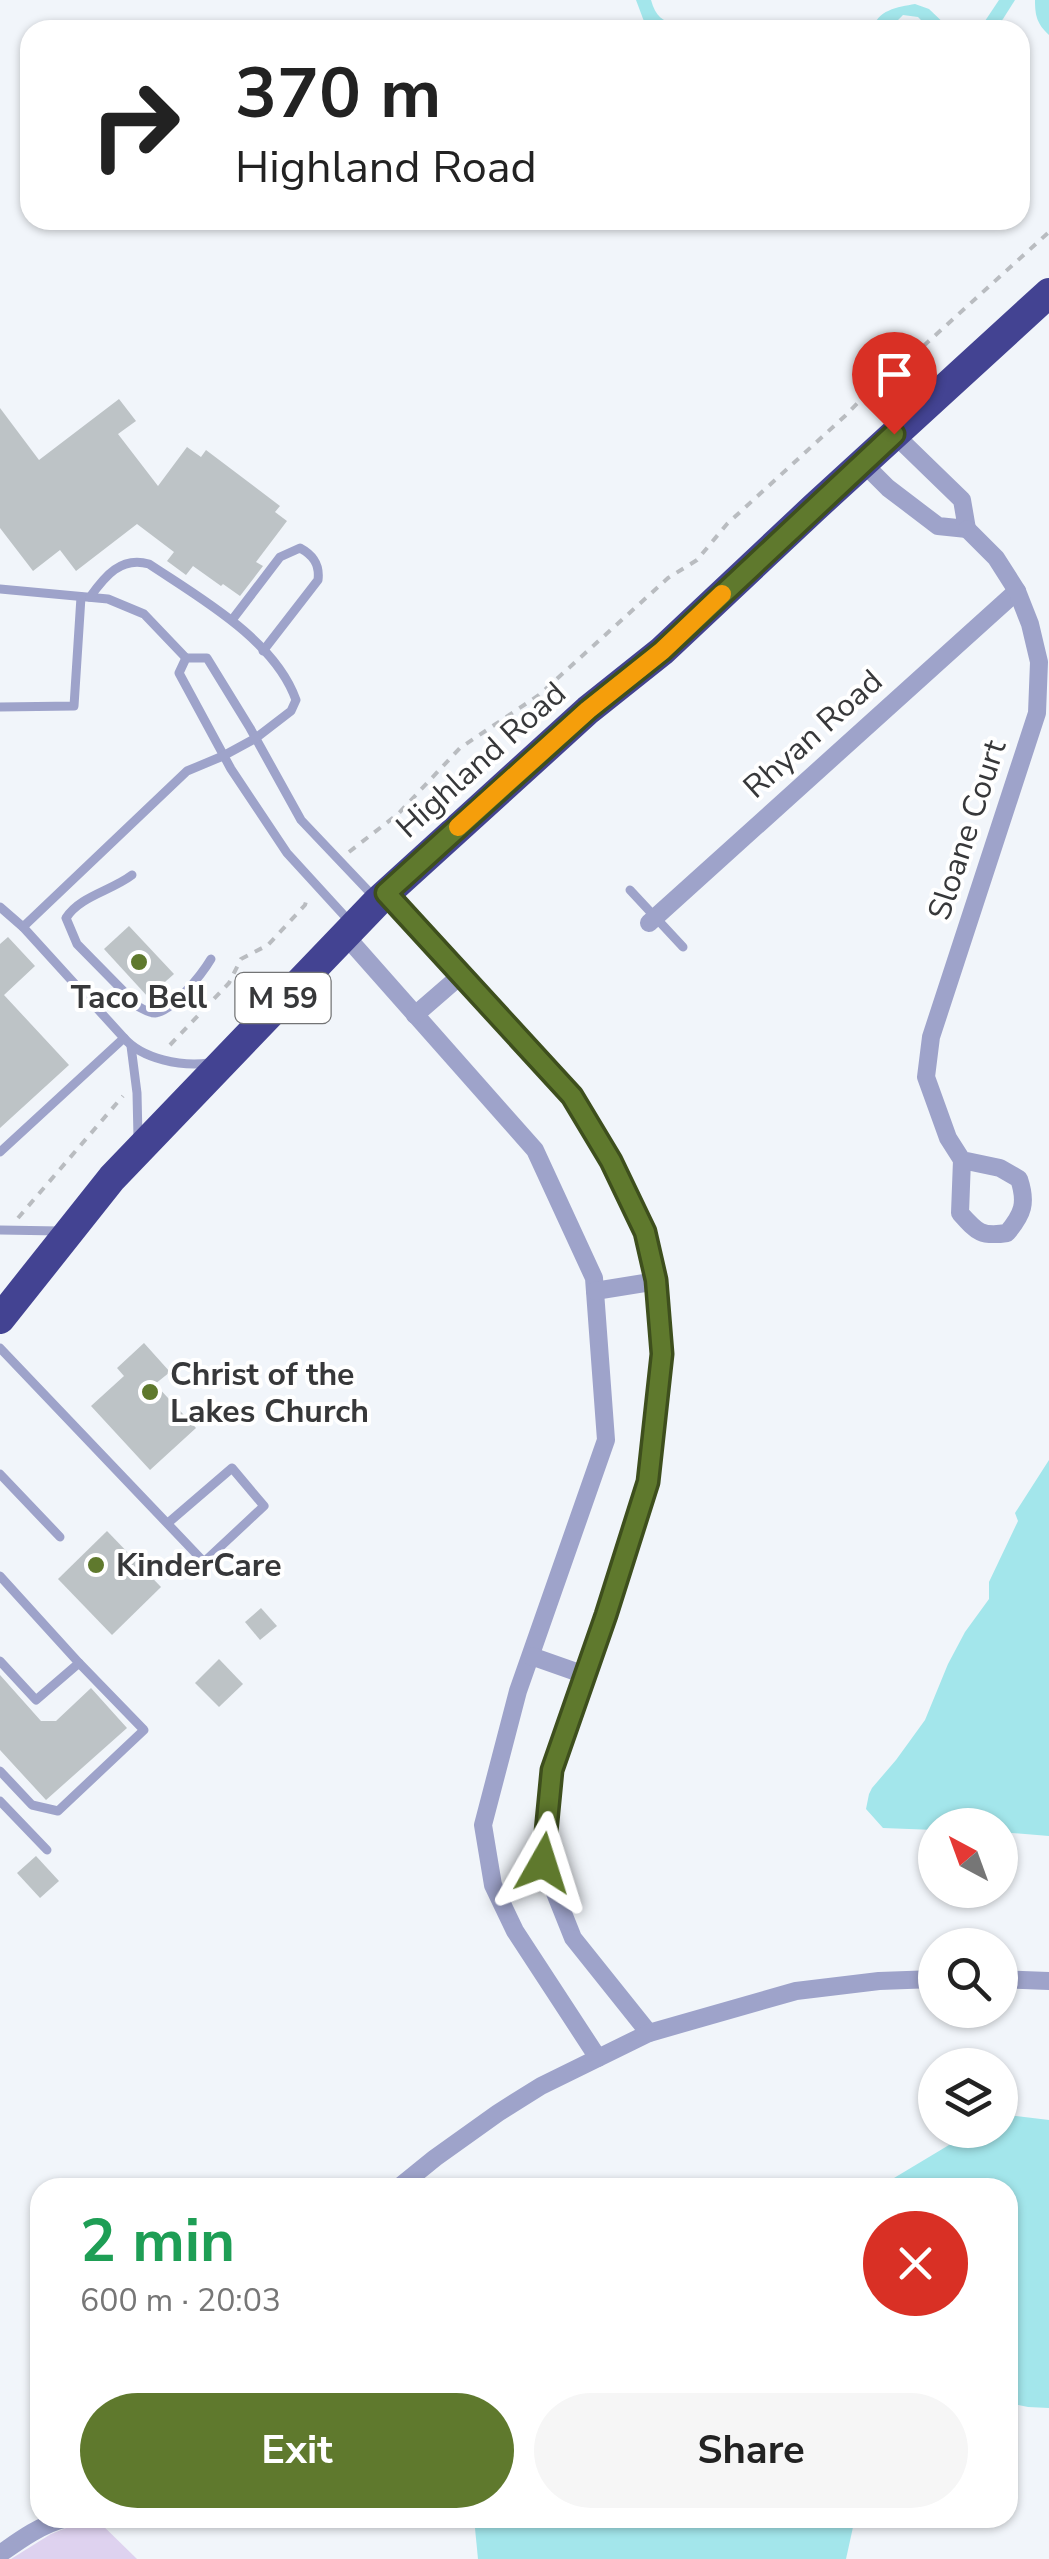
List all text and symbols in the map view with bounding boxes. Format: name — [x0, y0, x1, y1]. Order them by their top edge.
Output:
text: 370 m — [235, 46, 441, 142]
icon: right — [70, 60, 200, 190]
text: Highland Road — [235, 137, 537, 198]
pin — [852, 332, 937, 435]
icon: arrive — [867, 347, 922, 402]
street label: Rhyan Road — [734, 660, 892, 808]
street label: Highland Road — [387, 672, 575, 848]
street label: Sloane Court — [918, 734, 1017, 925]
marker: Taco Bell — [128, 951, 150, 973]
road number: M 59 — [236, 973, 330, 1023]
place label: Taco Bell — [71, 976, 207, 1019]
place label: Christ of the Lakes Church — [170, 1353, 369, 1433]
marker: Christ of the Lakes Church — [139, 1381, 161, 1403]
place label: KinderCare — [116, 1544, 282, 1587]
marker: KinderCare — [85, 1554, 107, 1576]
north arrow — [918, 1808, 1018, 1908]
map controls — [918, 1808, 1018, 2148]
position arrow — [491, 1811, 595, 1915]
button: search — [918, 1928, 1018, 2028]
button: layers — [918, 2048, 1018, 2148]
text: 2 min — [80, 2200, 235, 2282]
button: close — [863, 2211, 968, 2316]
text: 600 m · 20:03 — [80, 2279, 281, 2322]
button: Exit — [80, 2393, 514, 2508]
button: Share — [534, 2393, 968, 2508]

